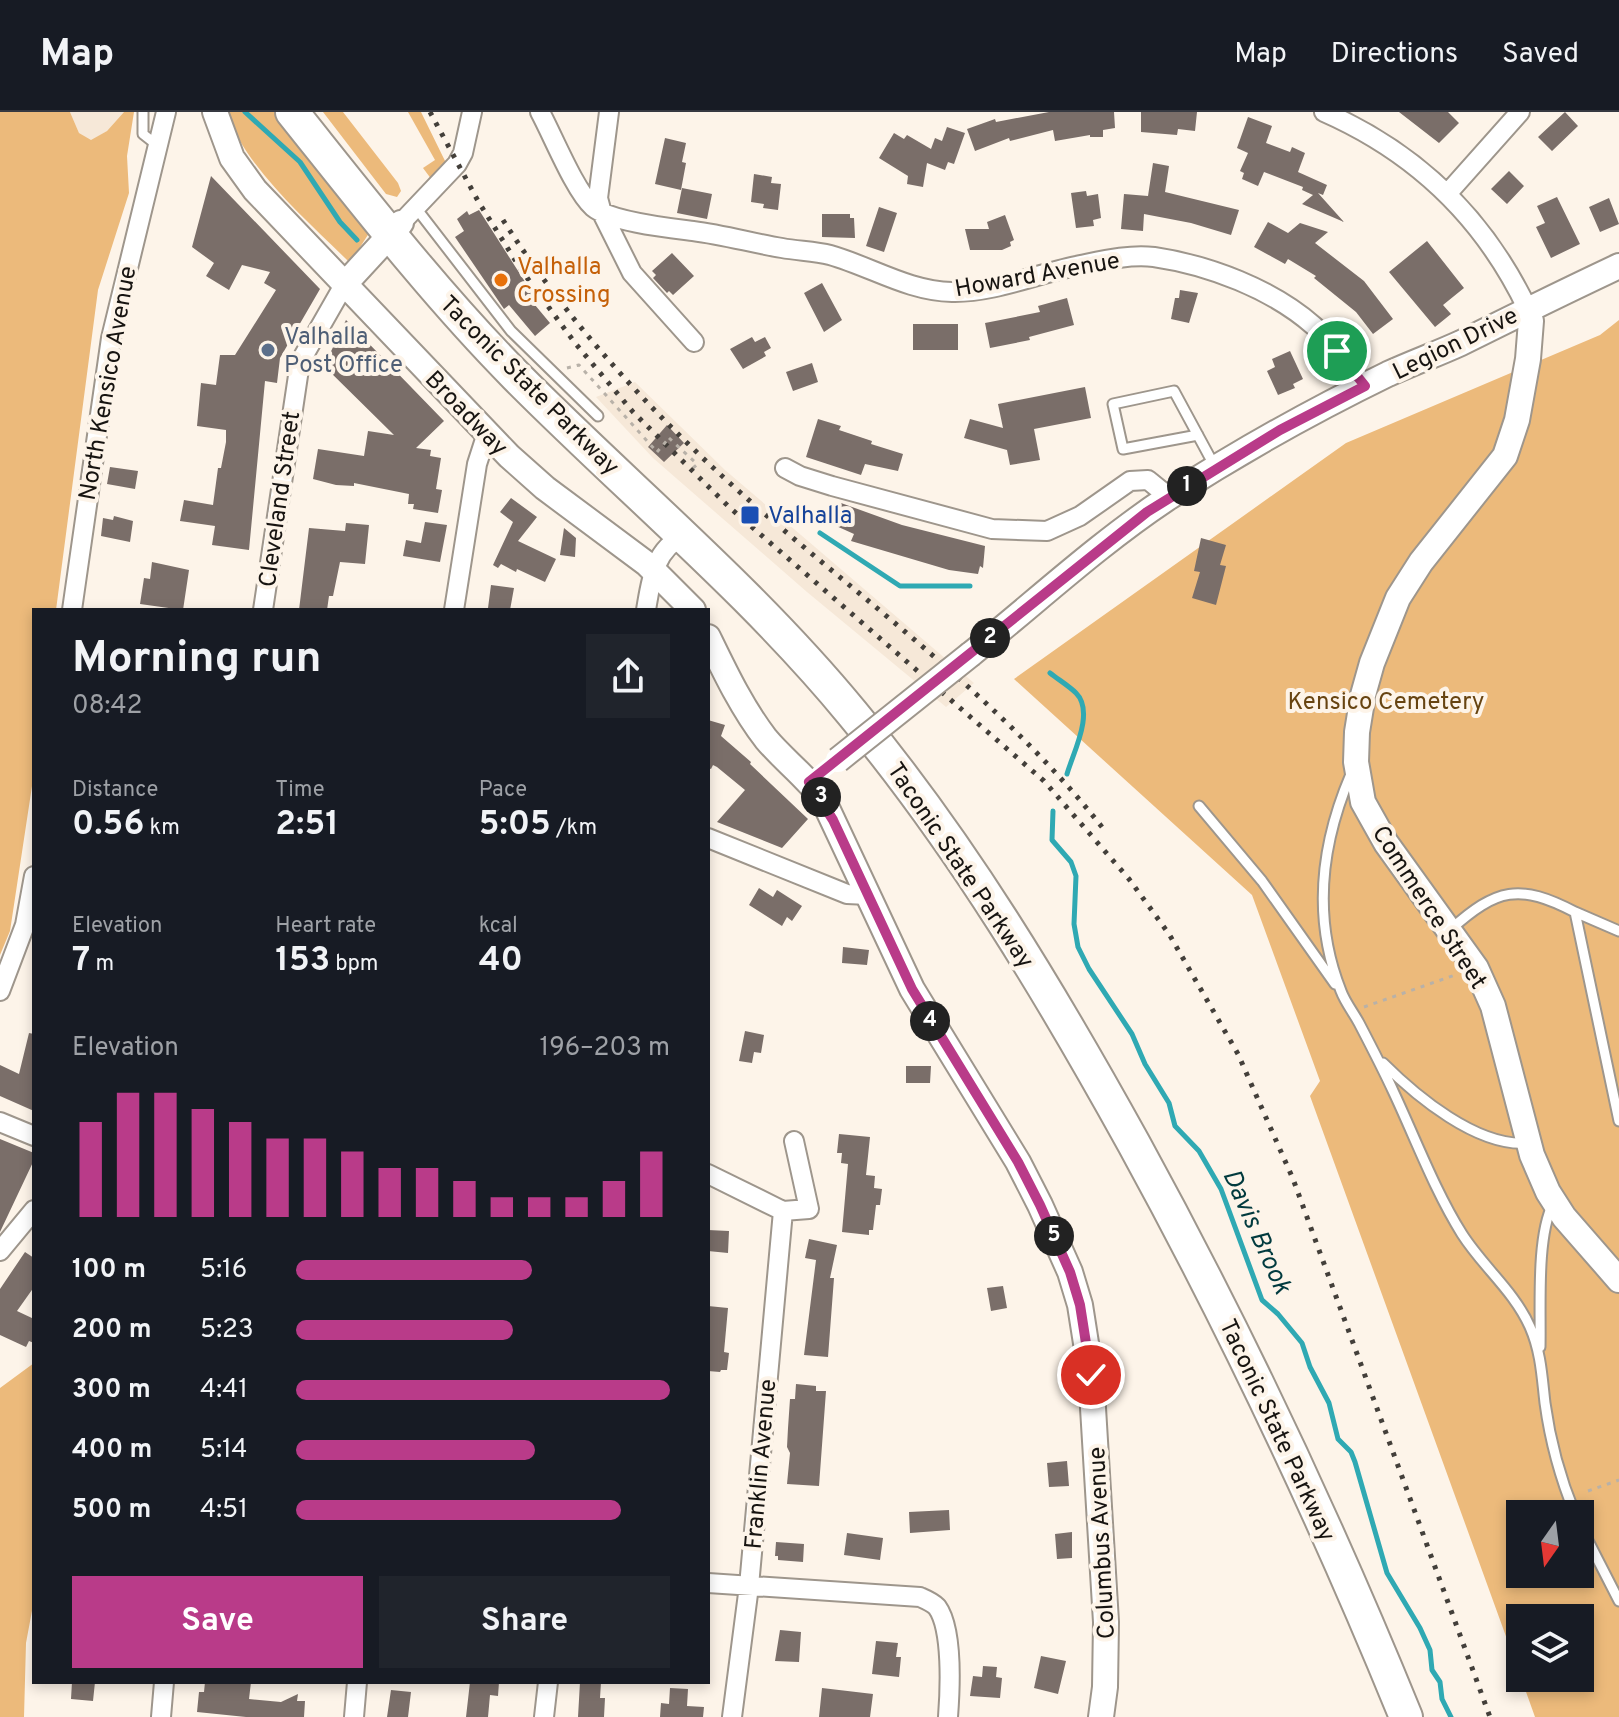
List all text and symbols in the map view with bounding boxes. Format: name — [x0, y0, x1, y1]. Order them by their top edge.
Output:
text: Map — [40, 31, 114, 80]
text: Map — [1234, 37, 1287, 73]
text: Directions — [1331, 37, 1458, 73]
text: Saved — [1502, 37, 1579, 73]
street label: Howard Avenue — [953, 247, 1122, 305]
place label: Valhalla Crossing — [517, 253, 610, 311]
street label: North Kensico Avenue — [74, 264, 144, 503]
marker: Valhalla Crossing — [492, 271, 510, 289]
street label: Taconic State Parkway — [432, 290, 625, 483]
street label: Legion Drive — [1388, 302, 1523, 388]
pin — [1303, 317, 1371, 385]
place label: Valhalla Post Office — [284, 323, 403, 381]
icon: arrive — [1315, 329, 1359, 373]
marker: Valhalla Post Office — [259, 341, 277, 359]
street label: Broadway — [418, 366, 513, 463]
street label: Cleveland Street — [254, 409, 308, 589]
pin: 1 — [1167, 466, 1207, 506]
text: 1 — [1183, 472, 1191, 499]
place label: Valhalla — [768, 502, 852, 532]
marker: Valhalla — [739, 504, 761, 526]
pin: 2 — [970, 618, 1010, 658]
text: 2 — [983, 624, 997, 651]
text: Morning run — [72, 632, 322, 688]
button: share — [586, 634, 670, 718]
park label: Kensico Cemetery — [1288, 688, 1484, 718]
text: 08:42 — [72, 690, 143, 723]
street label: Taconic State Parkway — [879, 757, 1039, 975]
text: Distance — [72, 777, 158, 804]
text: Time — [275, 777, 325, 804]
text: Pace — [479, 777, 527, 804]
pin: 3 — [801, 777, 841, 817]
text: 3 — [814, 783, 828, 810]
text: 0.56 — [72, 804, 144, 847]
text: 2:51 — [275, 804, 339, 847]
text: 5:05 — [479, 804, 551, 847]
text: km — [144, 815, 180, 842]
text: /km — [551, 815, 597, 842]
street label: Commerce Street — [1364, 821, 1492, 996]
text: Elevation — [72, 913, 162, 940]
text: Heart rate — [275, 913, 376, 940]
text: kcal — [479, 913, 518, 940]
text: 7 — [72, 940, 90, 983]
text: 153 — [275, 940, 330, 983]
text: 40 — [479, 940, 523, 983]
text: m — [90, 951, 114, 978]
text: bpm — [330, 951, 378, 978]
pin: 4 — [910, 1001, 950, 1041]
text: 4 — [923, 1007, 937, 1034]
text: Elevation — [72, 1032, 179, 1065]
text: 196–203 m — [540, 1032, 670, 1065]
water label: Davis Brook — [1214, 1164, 1298, 1300]
pin: 5 — [1034, 1216, 1074, 1256]
text: 5 — [1047, 1222, 1061, 1249]
text: 100 m — [72, 1254, 146, 1287]
text: 5:16 — [200, 1254, 247, 1287]
text: 200 m — [72, 1314, 151, 1347]
text: 5:23 — [200, 1314, 254, 1347]
street label: Taconic State Parkway — [1211, 1315, 1341, 1547]
pin — [1057, 1341, 1125, 1409]
icon: check — [1069, 1353, 1113, 1397]
text: 300 m — [72, 1374, 151, 1407]
text: 4:41 — [200, 1374, 248, 1407]
street label: Franklin Avenue — [740, 1378, 784, 1550]
text: 400 m — [72, 1434, 152, 1467]
text: 5:14 — [200, 1434, 247, 1467]
street label: Columbus Avenue — [1083, 1446, 1123, 1640]
text: 500 m — [72, 1494, 151, 1527]
text: 4:51 — [200, 1494, 248, 1527]
north arrow — [1506, 1500, 1594, 1588]
map controls — [1506, 1500, 1594, 1692]
button: Save — [72, 1576, 363, 1668]
button: Share — [379, 1576, 670, 1668]
button: layers — [1506, 1604, 1594, 1692]

